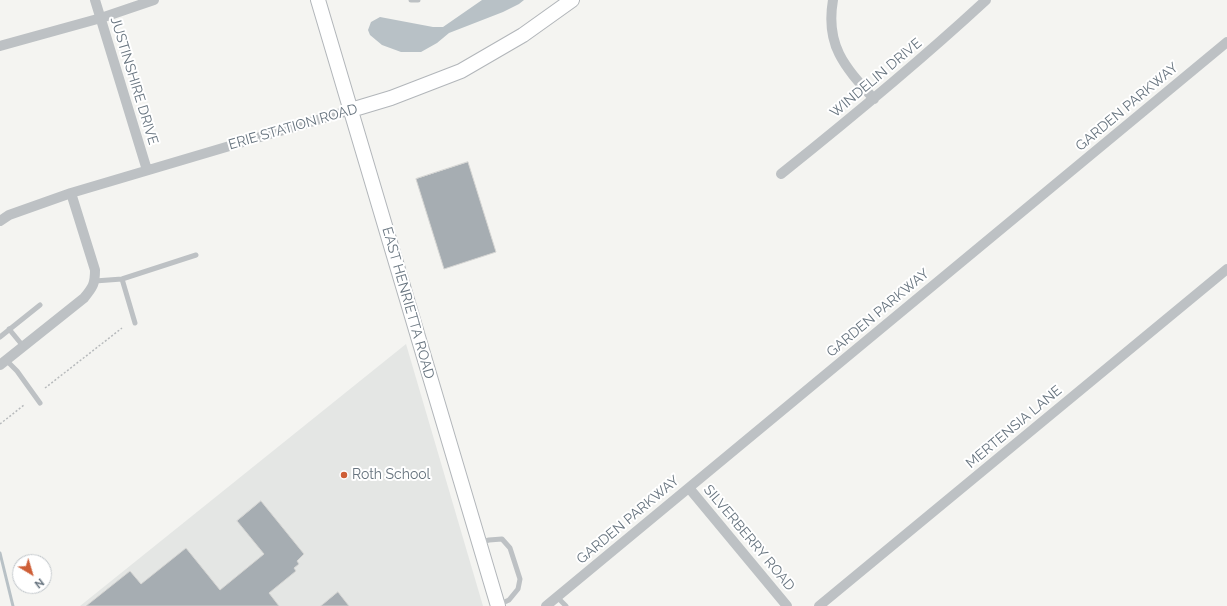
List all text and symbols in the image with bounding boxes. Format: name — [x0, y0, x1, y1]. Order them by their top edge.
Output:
street label: JUSTINSHIRE DRIVE — [107, 15, 161, 147]
street label: WINDELIN DRIVE — [827, 35, 925, 121]
street label: GARDEN PARKWAY — [1072, 59, 1182, 155]
street label: ERIE STATION ROAD — [227, 101, 359, 153]
street label: EAST HENRIETTA ROAD — [378, 225, 438, 381]
street label: GARDEN PARKWAY — [823, 265, 933, 361]
street label: MERTENSIA LANE — [963, 382, 1065, 472]
place label: Roth School — [352, 467, 430, 483]
marker: Roth School — [339, 470, 349, 480]
street label: GARDEN PARKWAY — [573, 472, 683, 568]
street label: SILVERBERRY ROAD — [700, 482, 798, 594]
north arrow — [12, 554, 52, 594]
text: N — [32, 575, 46, 591]

